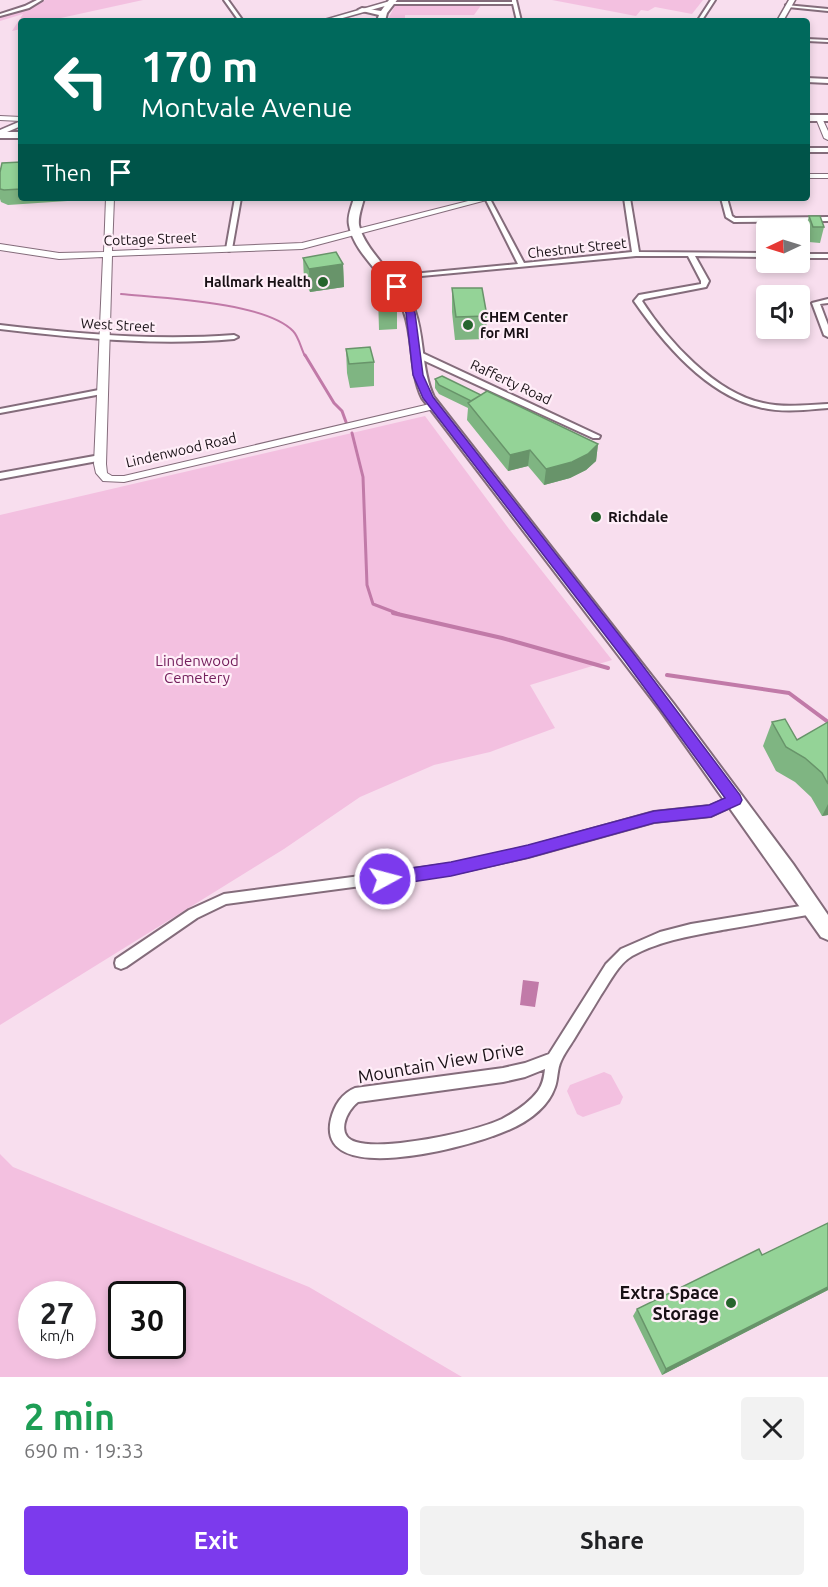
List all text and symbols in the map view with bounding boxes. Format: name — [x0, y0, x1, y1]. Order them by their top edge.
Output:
icon: left — [42, 42, 120, 120]
text: 170 m — [141, 43, 258, 90]
text: Montvale Avenue — [141, 92, 352, 122]
icon: arrive — [104, 156, 137, 189]
text: Then — [42, 160, 92, 185]
north arrow — [756, 219, 810, 273]
map controls — [756, 219, 810, 339]
street label: Cottage Street — [103, 229, 197, 249]
street label: Chestnut Street — [527, 235, 628, 261]
pin — [371, 261, 422, 312]
icon: arrive — [380, 270, 413, 303]
place label: Hallmark Health — [204, 274, 311, 290]
marker: Hallmark Health — [316, 275, 330, 289]
button: sound — [756, 285, 810, 339]
place label: CHEM Center for MRI — [480, 309, 568, 341]
street label: West Street — [80, 315, 156, 335]
marker: CHEM Center for MRI — [461, 318, 475, 332]
street label: Rafferty Road — [468, 356, 554, 408]
street label: Lindenwood Road — [124, 429, 238, 471]
place label: Richdale — [608, 508, 668, 525]
marker: Richdale — [589, 510, 603, 524]
park label: Lindenwood Cemetery — [155, 652, 239, 686]
position arrow — [353, 847, 417, 911]
street label: Mountain View Drive — [356, 1038, 526, 1087]
speed limit sign: 30 — [108, 1281, 186, 1359]
place label: Extra Space Storage — [620, 1282, 719, 1323]
text: 27 — [40, 1296, 74, 1330]
marker: Extra Space Storage — [724, 1296, 738, 1310]
text: km/h — [40, 1327, 74, 1344]
text: 2 min — [24, 1396, 115, 1437]
button: close — [741, 1397, 804, 1460]
text: 690 m · 19:33 — [24, 1439, 144, 1462]
button: Exit — [24, 1506, 408, 1575]
button: Share — [420, 1506, 804, 1575]

